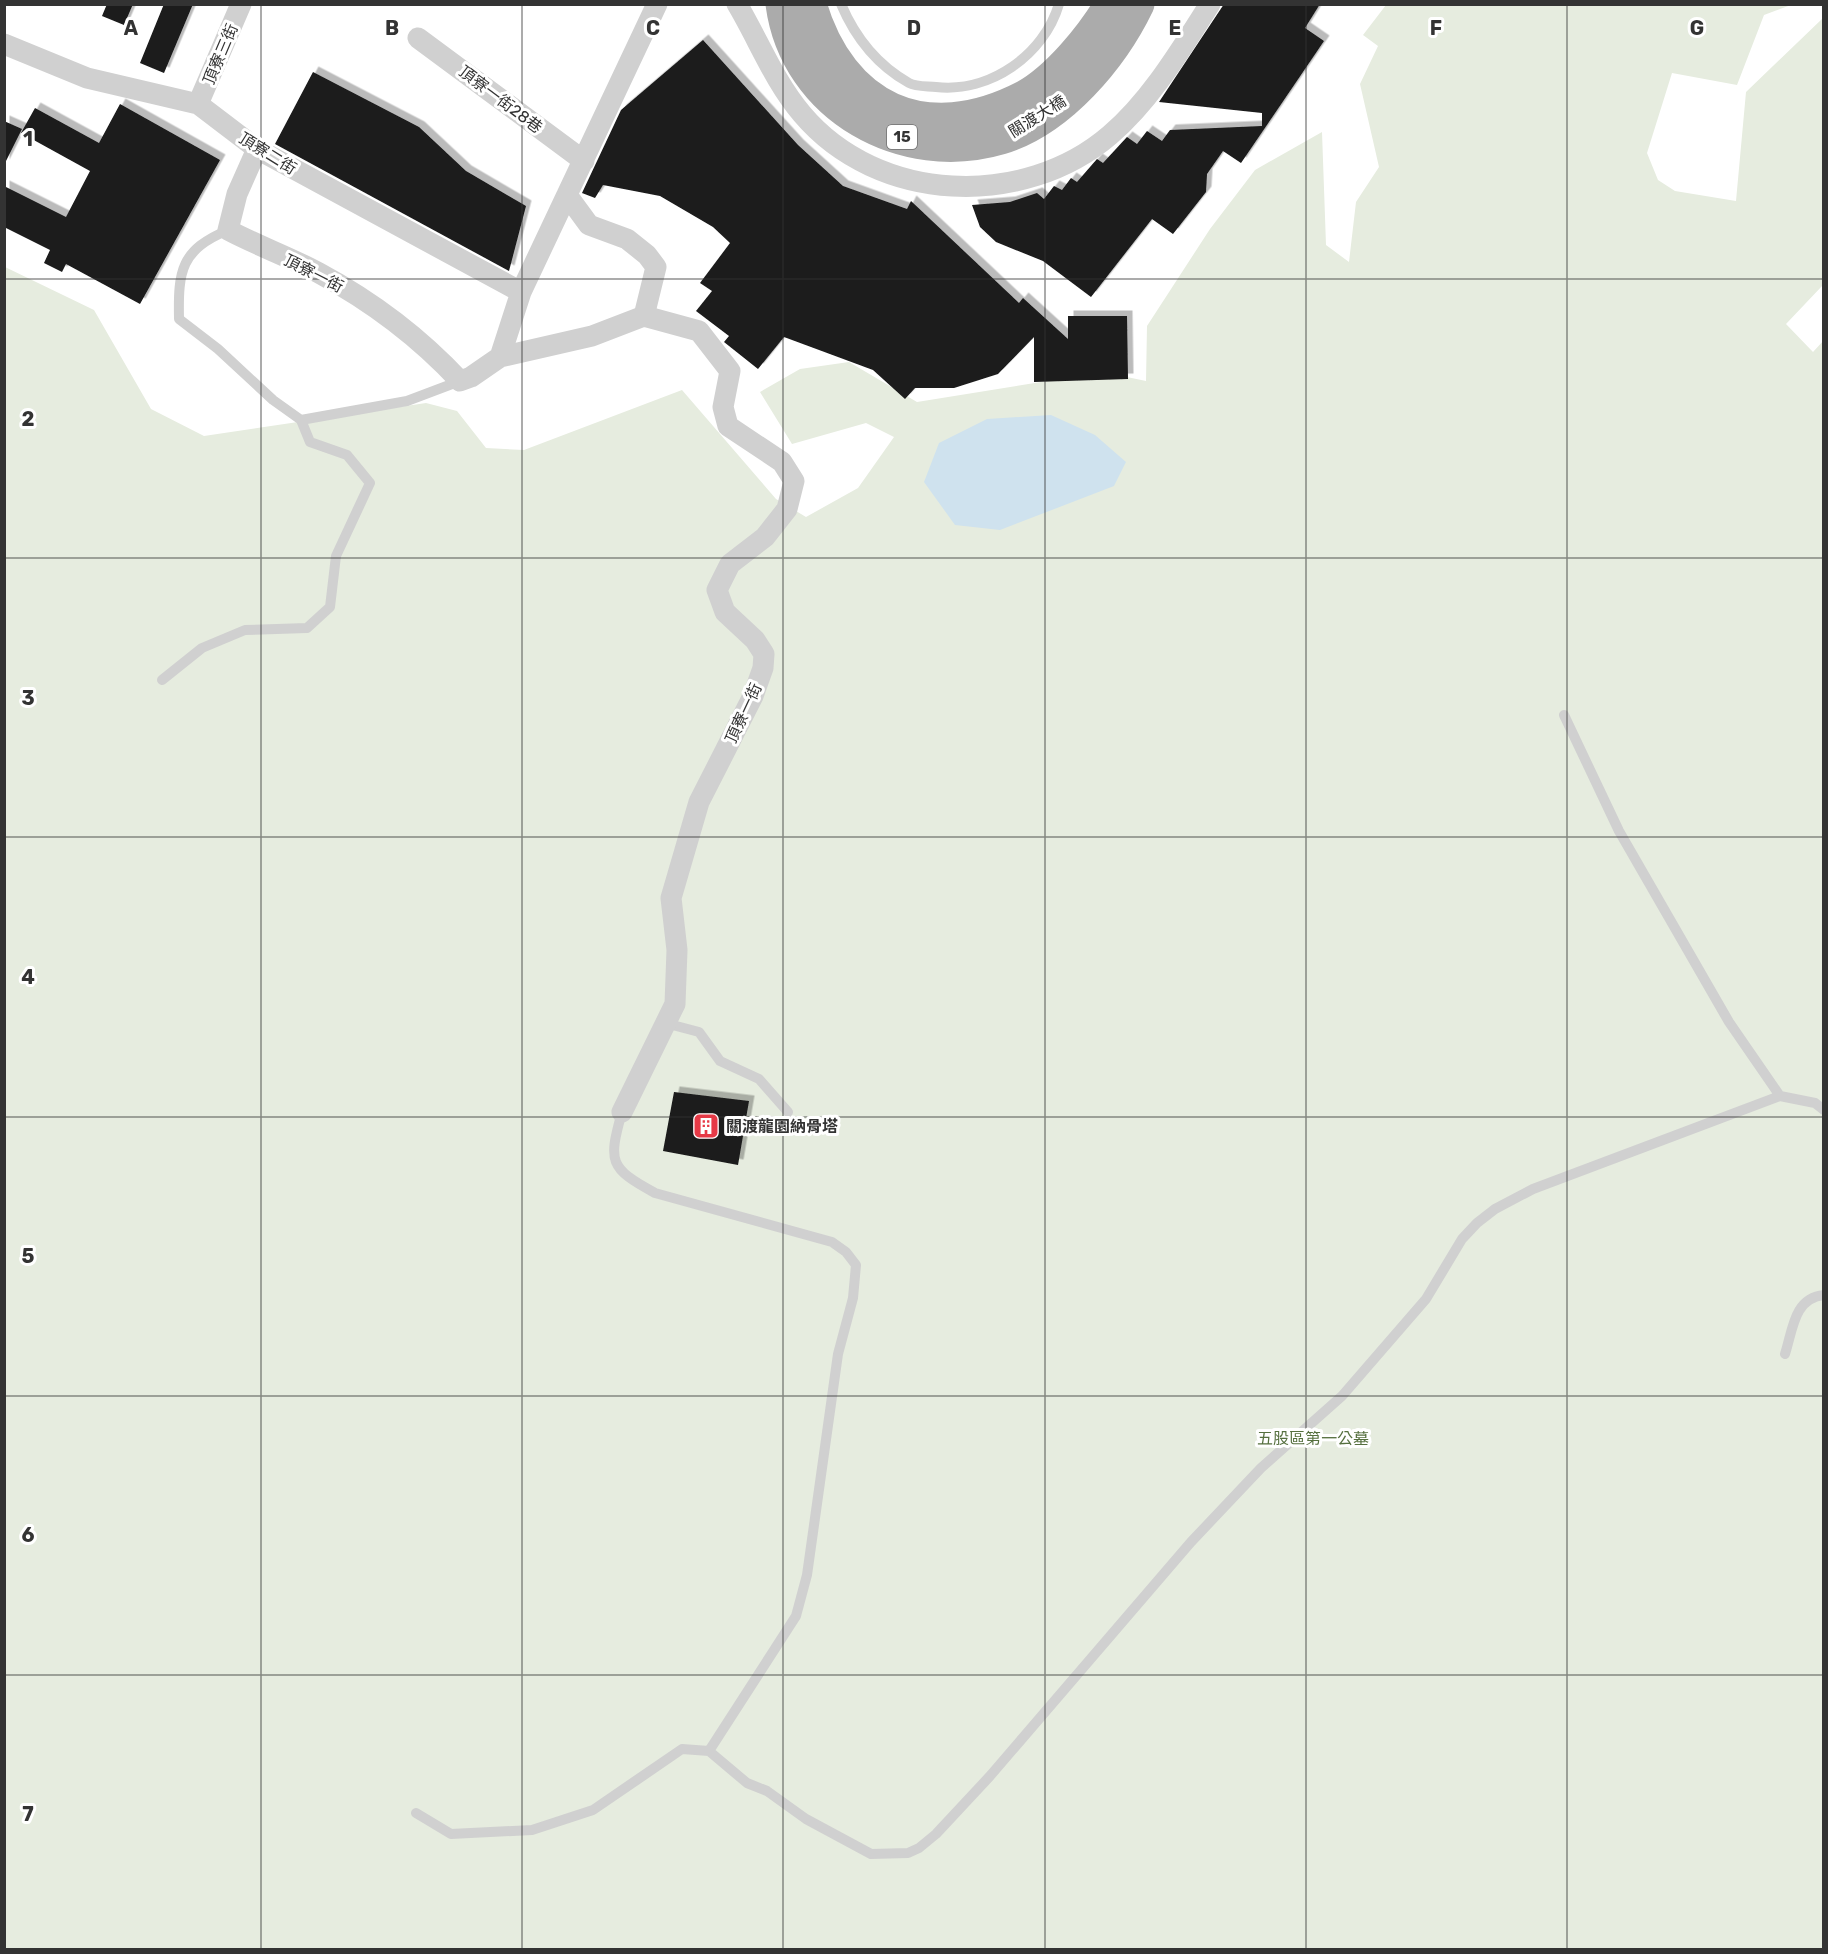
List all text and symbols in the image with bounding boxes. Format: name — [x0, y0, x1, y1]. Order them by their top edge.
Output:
text: A — [124, 16, 139, 40]
text: B — [385, 16, 399, 40]
text: C — [646, 16, 660, 40]
text: D — [907, 16, 921, 40]
text: E — [1169, 16, 1181, 40]
text: F — [1430, 16, 1442, 40]
text: G — [1690, 16, 1704, 40]
street label: 頂寮三街 — [199, 21, 242, 87]
street label: 頂寮一街28巷 — [455, 62, 546, 137]
street label: 關渡大橋 — [1005, 91, 1069, 141]
road number: 15 — [887, 125, 917, 149]
text: 1 — [23, 127, 33, 151]
street label: 頂寮二街 — [236, 128, 300, 178]
street label: 頂寮一街 — [281, 250, 347, 296]
text: 2 — [22, 407, 35, 431]
street label: 頂寮一街 — [721, 680, 766, 746]
text: 3 — [21, 686, 35, 710]
text: 4 — [21, 965, 35, 989]
building icon: 關渡龍園納骨塔 — [691, 1111, 721, 1141]
place label: 關渡龍園納骨塔 — [726, 1117, 838, 1136]
text: 5 — [22, 1244, 35, 1268]
park label: 五股區第一公墓 — [1257, 1429, 1369, 1448]
text: 6 — [21, 1523, 35, 1547]
text: 7 — [22, 1802, 34, 1826]

